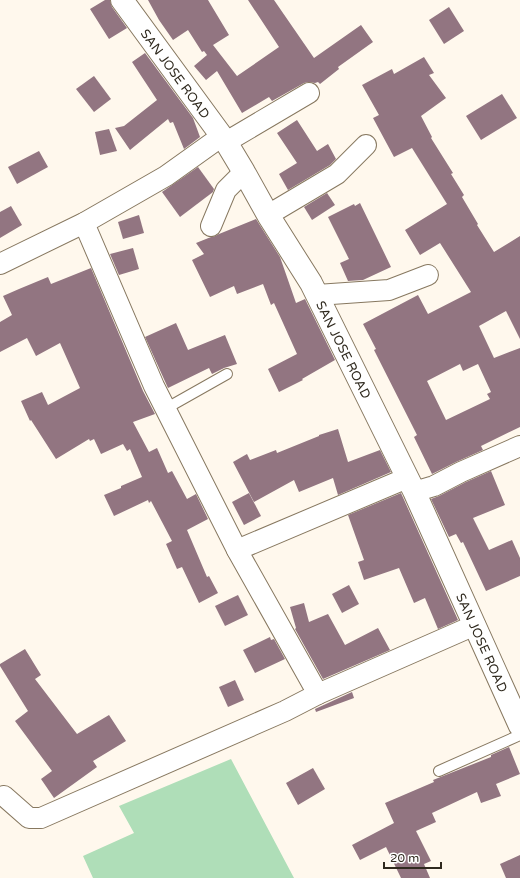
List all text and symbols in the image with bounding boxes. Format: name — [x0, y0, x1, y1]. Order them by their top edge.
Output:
street label: SAN JOSE ROAD — [137, 26, 213, 122]
street label: SAN JOSE ROAD — [312, 299, 374, 402]
street label: SAN JOSE ROAD — [452, 591, 511, 695]
scale bar — [384, 844, 441, 870]
text: 20 m — [390, 851, 419, 865]

